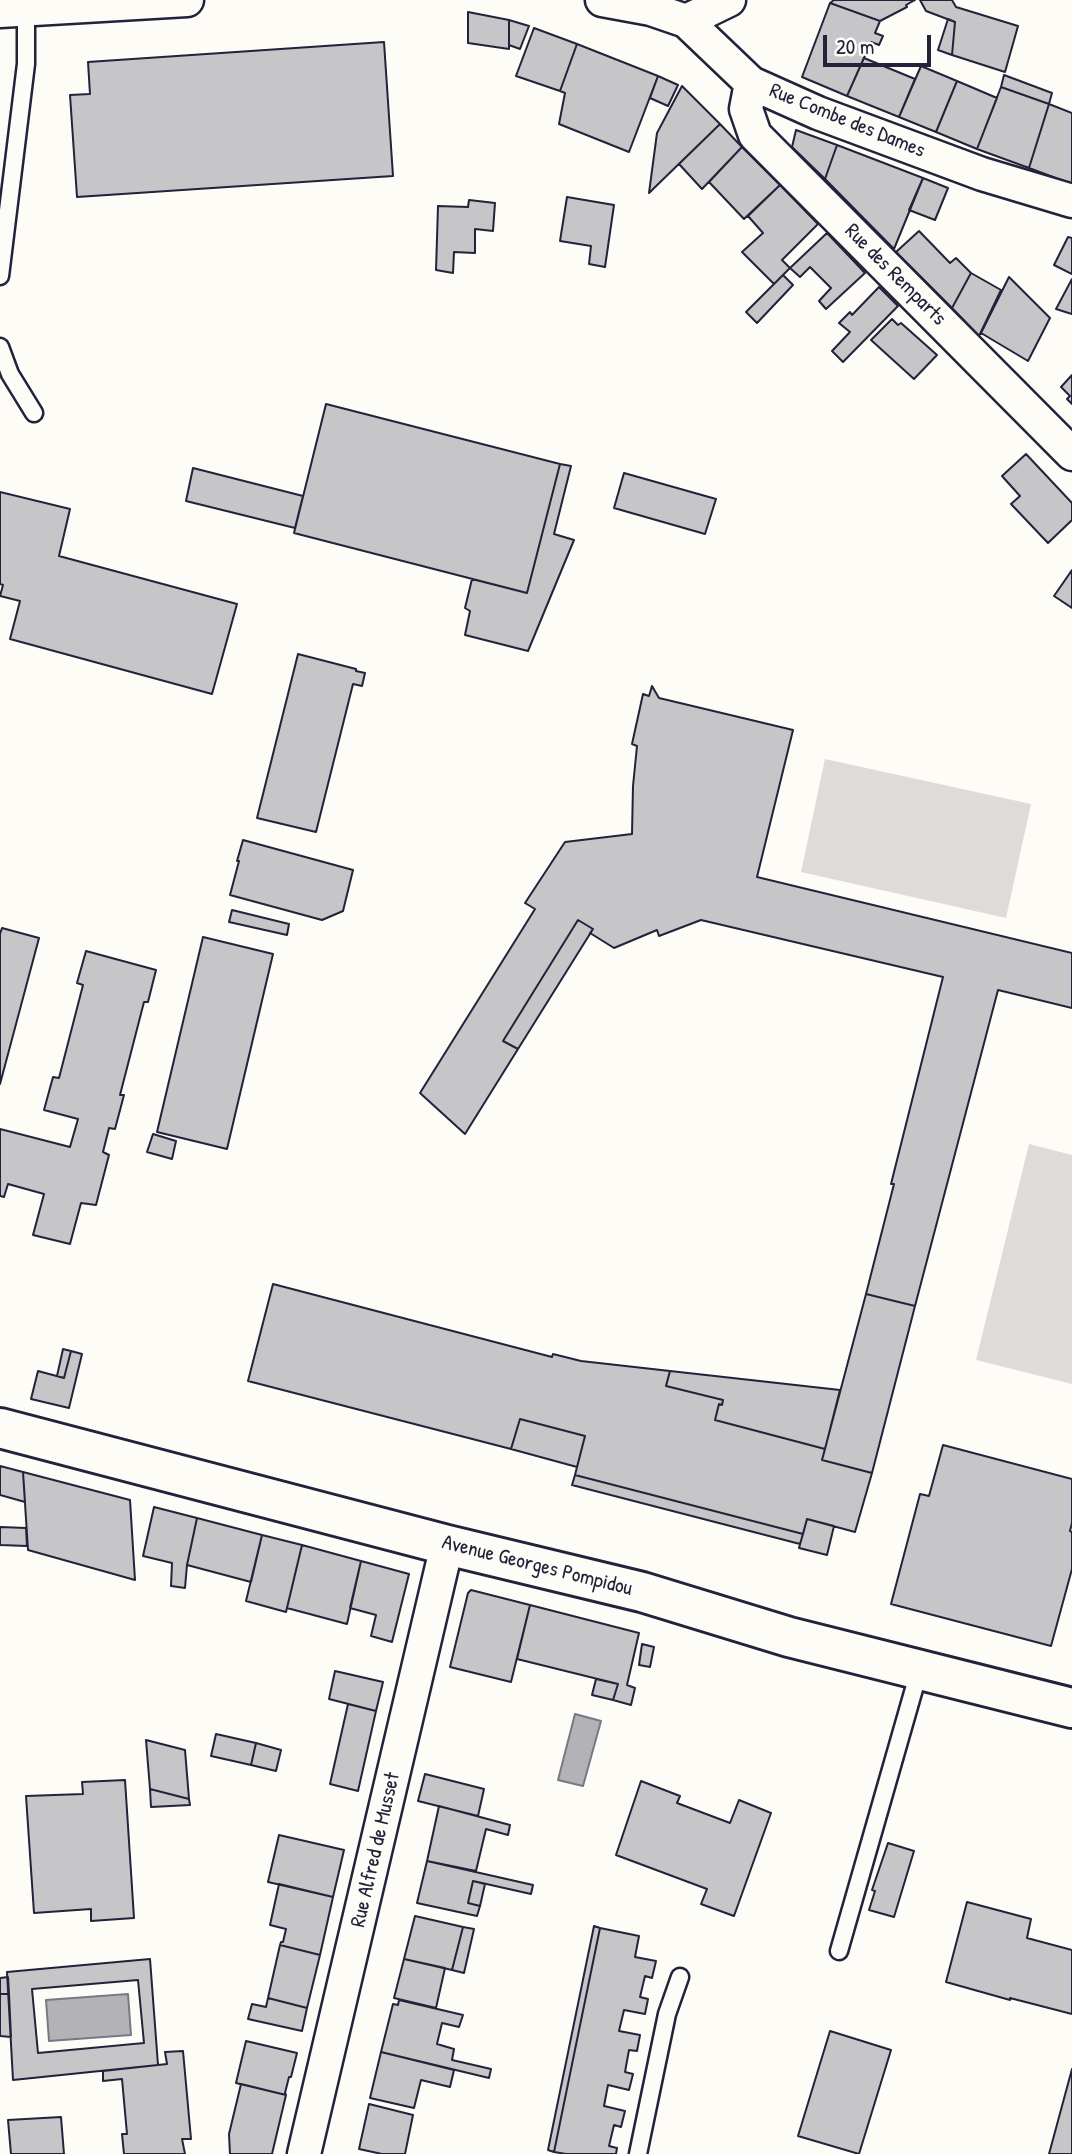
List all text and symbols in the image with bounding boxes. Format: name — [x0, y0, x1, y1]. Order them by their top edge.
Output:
scale bar — [827, 21, 936, 65]
text: 20 m — [836, 32, 874, 61]
street label: Rue Combe des Dames — [766, 78, 928, 164]
street label: Rue des Remparts — [839, 219, 951, 331]
street label: Avenue Georges Pompidou — [439, 1530, 635, 1602]
street label: Rue Alfred de Musset — [346, 1770, 406, 1930]

